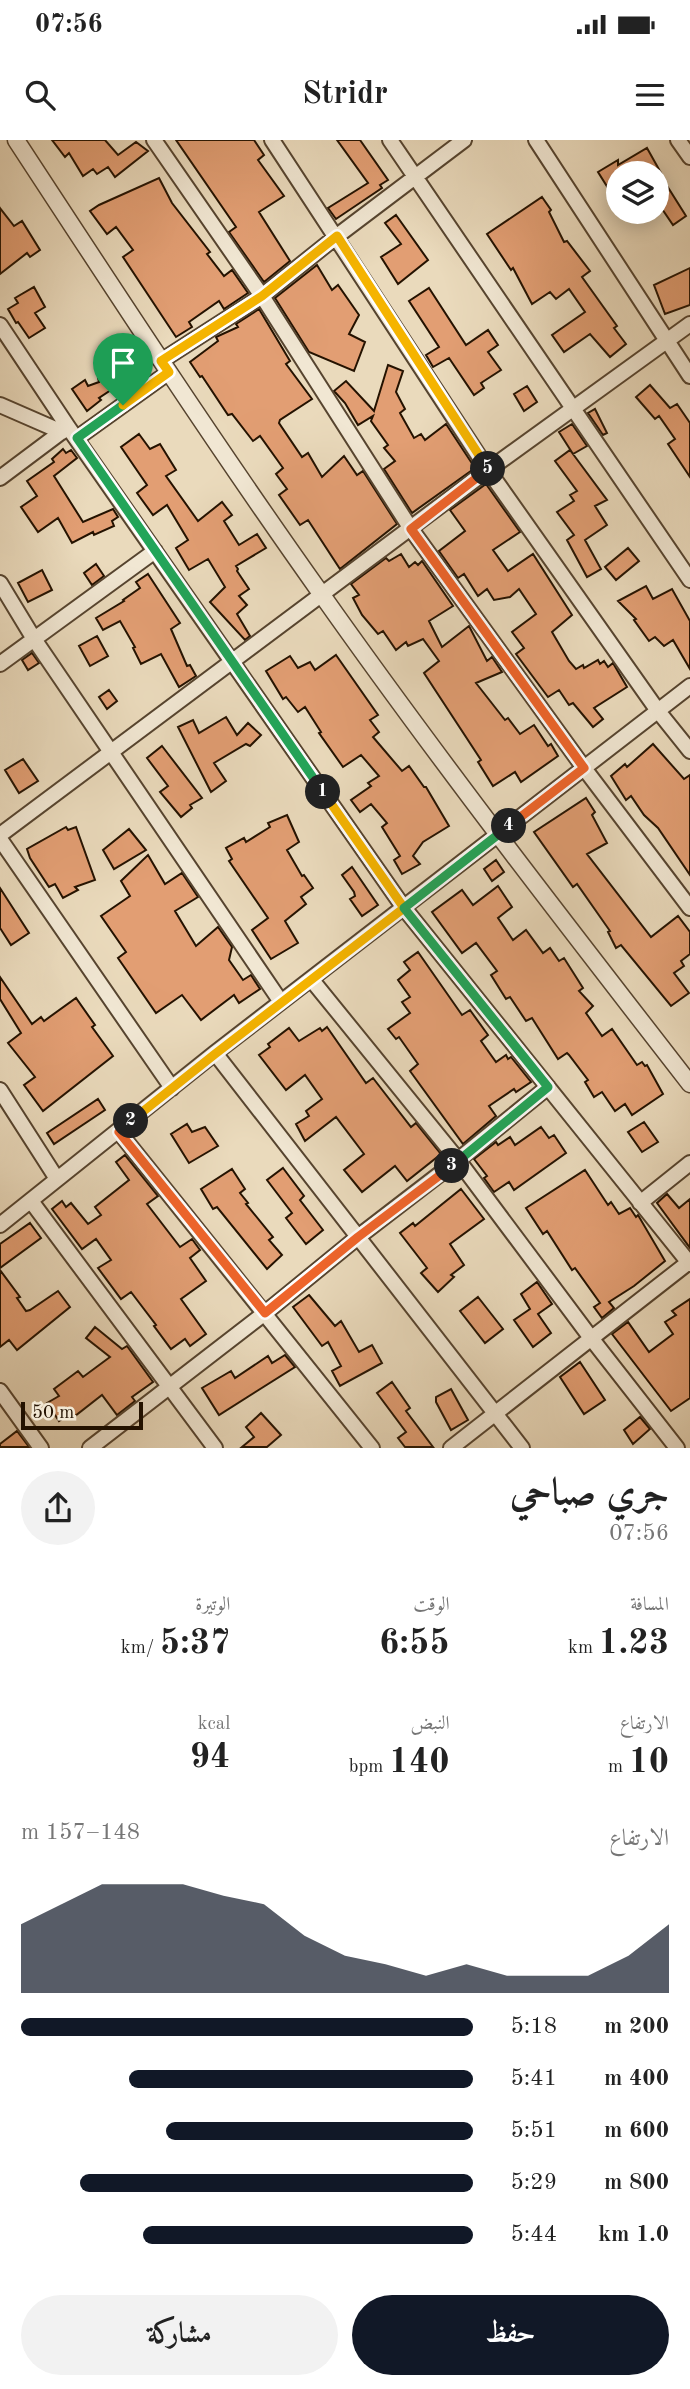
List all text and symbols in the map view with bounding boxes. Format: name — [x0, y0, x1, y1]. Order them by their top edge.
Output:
text: 07:56 — [35, 12, 103, 38]
icon: search — [21, 76, 59, 114]
icon: menu — [631, 76, 669, 114]
text: Stridr — [302, 79, 388, 111]
map controls — [606, 161, 669, 224]
button: layers — [606, 161, 669, 224]
pin — [93, 333, 153, 405]
icon: arrive — [104, 344, 142, 382]
pin: 5 — [470, 452, 505, 486]
text: 5 — [482, 459, 493, 478]
pin: 1 — [306, 774, 340, 810]
text: 1 — [317, 782, 328, 801]
pin: 4 — [491, 808, 526, 844]
text: 4 — [503, 816, 514, 835]
pin: 2 — [114, 1104, 148, 1138]
text: 2 — [125, 1111, 136, 1130]
pin: 3 — [434, 1149, 470, 1184]
text: 3 — [446, 1156, 457, 1175]
scale bar — [21, 1398, 144, 1430]
text: 50 m — [32, 1404, 74, 1423]
button: share — [21, 1471, 95, 1545]
text: جري صباحي — [510, 1475, 669, 1513]
text: 07:56 — [609, 1522, 669, 1545]
text: الوتيرة — [195, 1596, 230, 1615]
text: الوقت — [413, 1596, 450, 1615]
text: المسافة — [630, 1596, 669, 1615]
text: 5:37 — [160, 1626, 230, 1661]
text: 6:55 — [379, 1626, 450, 1661]
text: 1.23 — [598, 1626, 669, 1661]
text: /km — [121, 1639, 160, 1658]
text: km — [568, 1639, 598, 1658]
text: kcal — [198, 1715, 230, 1734]
text: النبض — [411, 1715, 450, 1734]
text: الارتفاع — [620, 1715, 669, 1734]
text: 94 — [190, 1740, 230, 1775]
text: 140 — [389, 1745, 450, 1780]
text: 10 — [628, 1745, 669, 1780]
text: bpm — [349, 1758, 389, 1777]
text: m — [608, 1758, 628, 1777]
text: 148–157 m — [21, 1821, 140, 1844]
text: الارتفاع — [609, 1827, 669, 1850]
text: 5:18 — [511, 2015, 557, 2038]
text: 200 m — [604, 2015, 669, 2038]
text: 5:41 — [511, 2067, 557, 2090]
text: 400 m — [604, 2067, 669, 2090]
text: 5:51 — [511, 2119, 557, 2142]
text: 600 m — [604, 2119, 669, 2142]
text: 5:29 — [511, 2171, 557, 2194]
text: 800 m — [604, 2171, 669, 2194]
text: 5:44 — [511, 2223, 557, 2246]
text: 1.0 km — [598, 2223, 669, 2246]
button: مشاركة — [21, 2295, 338, 2375]
button: حفظ — [352, 2295, 669, 2375]

